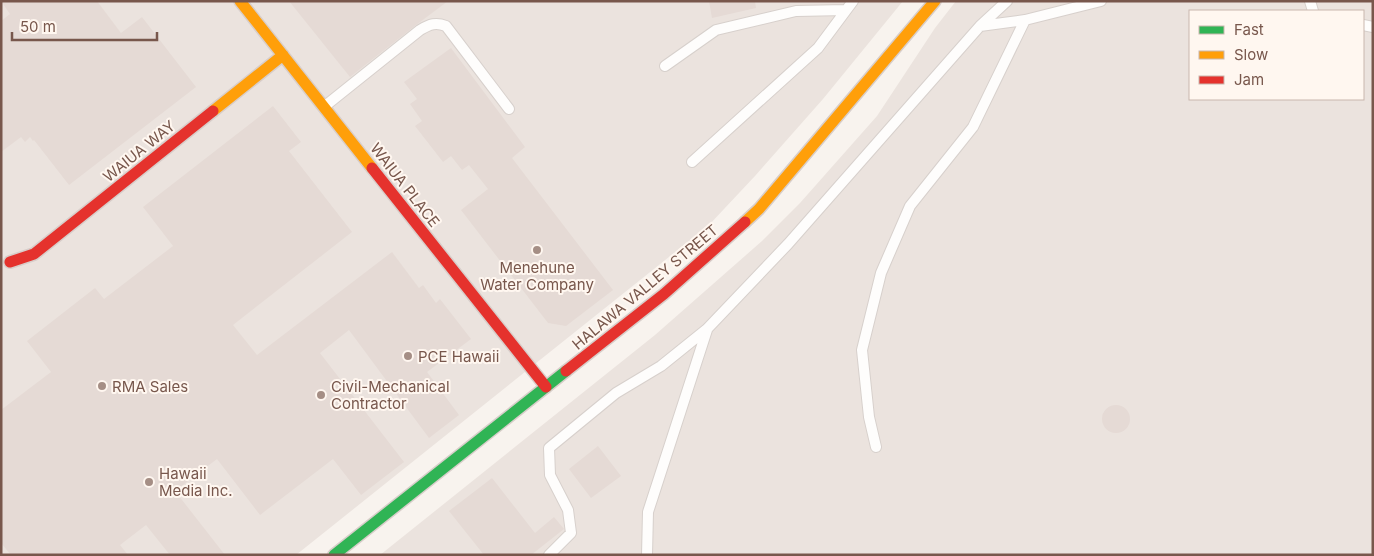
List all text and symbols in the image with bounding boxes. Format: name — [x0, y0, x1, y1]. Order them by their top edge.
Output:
scale bar — [12, 10, 158, 42]
legend — [1189, 10, 1364, 100]
text: 50 m — [20, 17, 56, 36]
text: Fast — [1234, 20, 1264, 39]
text: Slow — [1234, 45, 1268, 64]
text: Jam — [1234, 70, 1264, 89]
street label: WAIUA WAY — [99, 116, 179, 186]
street label: WAIUA PLACE — [366, 139, 444, 231]
street label: HALAWA VALLEY STREET — [568, 220, 722, 354]
marker: Menehune Water Company — [531, 244, 543, 256]
place label: Menehune Water Company — [480, 258, 594, 294]
place label: PCE Hawaii — [418, 347, 499, 366]
marker: PCE Hawaii — [402, 350, 414, 362]
place label: RMA Sales — [112, 377, 188, 396]
place label: Civil-Mechanical Contractor — [331, 377, 450, 413]
marker: RMA Sales — [96, 380, 108, 392]
marker: Civil-Mechanical Contractor — [315, 389, 327, 401]
place label: Hawaii Media Inc. — [159, 464, 233, 500]
marker: Hawaii Media Inc. — [143, 476, 155, 488]

